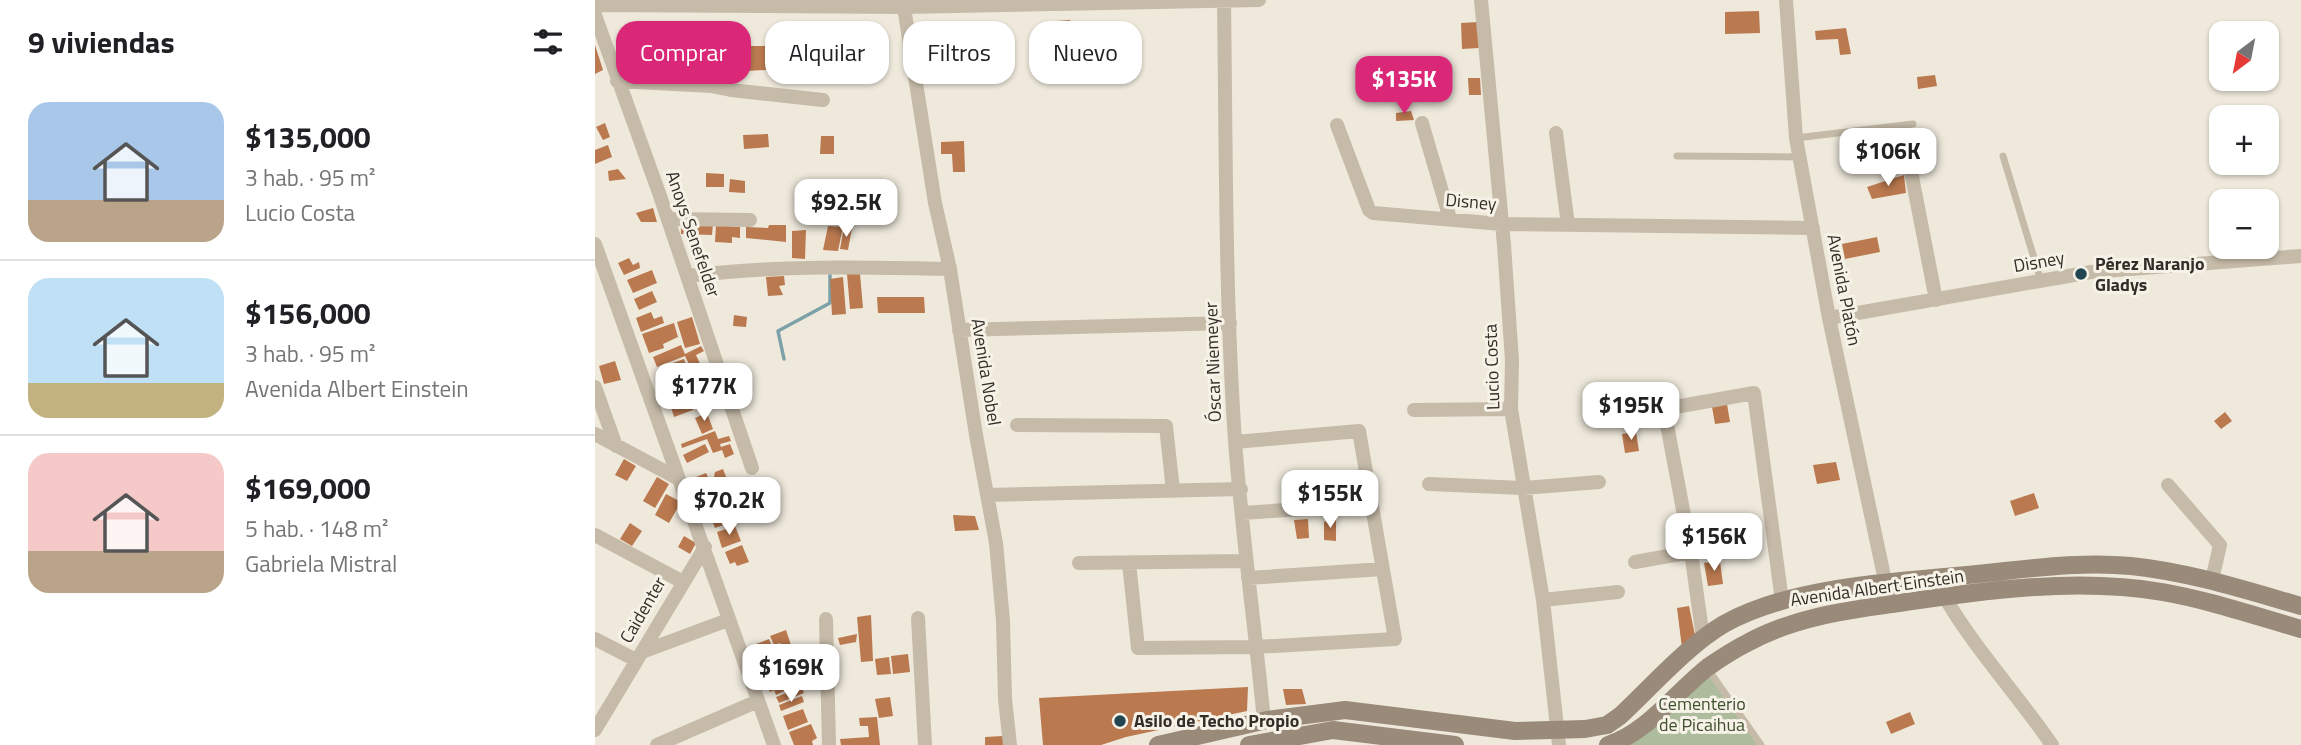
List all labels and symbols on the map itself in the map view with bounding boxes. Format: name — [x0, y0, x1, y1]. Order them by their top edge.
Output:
north arrow — [2209, 21, 2279, 91]
pin: $135K — [1355, 57, 1453, 116]
pin: $106K — [1839, 128, 1937, 188]
street label: Anoys Senefelder — [659, 167, 728, 301]
pin: $92.5K — [789, 180, 903, 239]
street label: Disney — [1444, 186, 1498, 217]
street label: Avenida Platón — [1820, 232, 1869, 348]
street label: Disney — [2011, 244, 2067, 279]
place label: Pérez Naranjo Gladys — [2095, 250, 2205, 298]
marker: Pérez Naranjo Gladys — [2073, 266, 2089, 282]
street label: Óscar Niemeyer — [1197, 301, 1228, 423]
street label: Avenida Nobel — [965, 316, 1008, 428]
street label: Lucio Costa — [1477, 323, 1506, 411]
pin: $177K — [655, 364, 753, 423]
pin: $195K — [1582, 382, 1680, 442]
pin: $155K — [1281, 470, 1379, 530]
pin: $70.2K — [672, 477, 786, 537]
pin: $156K — [1665, 514, 1763, 573]
street label: Avenida Albert Einstein — [1788, 562, 1965, 613]
street label: Caidenter — [613, 572, 672, 648]
pin: $169K — [742, 644, 840, 704]
park label: Cementerio de Picaihua — [1658, 690, 1746, 738]
place label: Asilo de Techo Propio — [1134, 707, 1299, 734]
marker: Asilo de Techo Propio — [1112, 713, 1128, 729]

